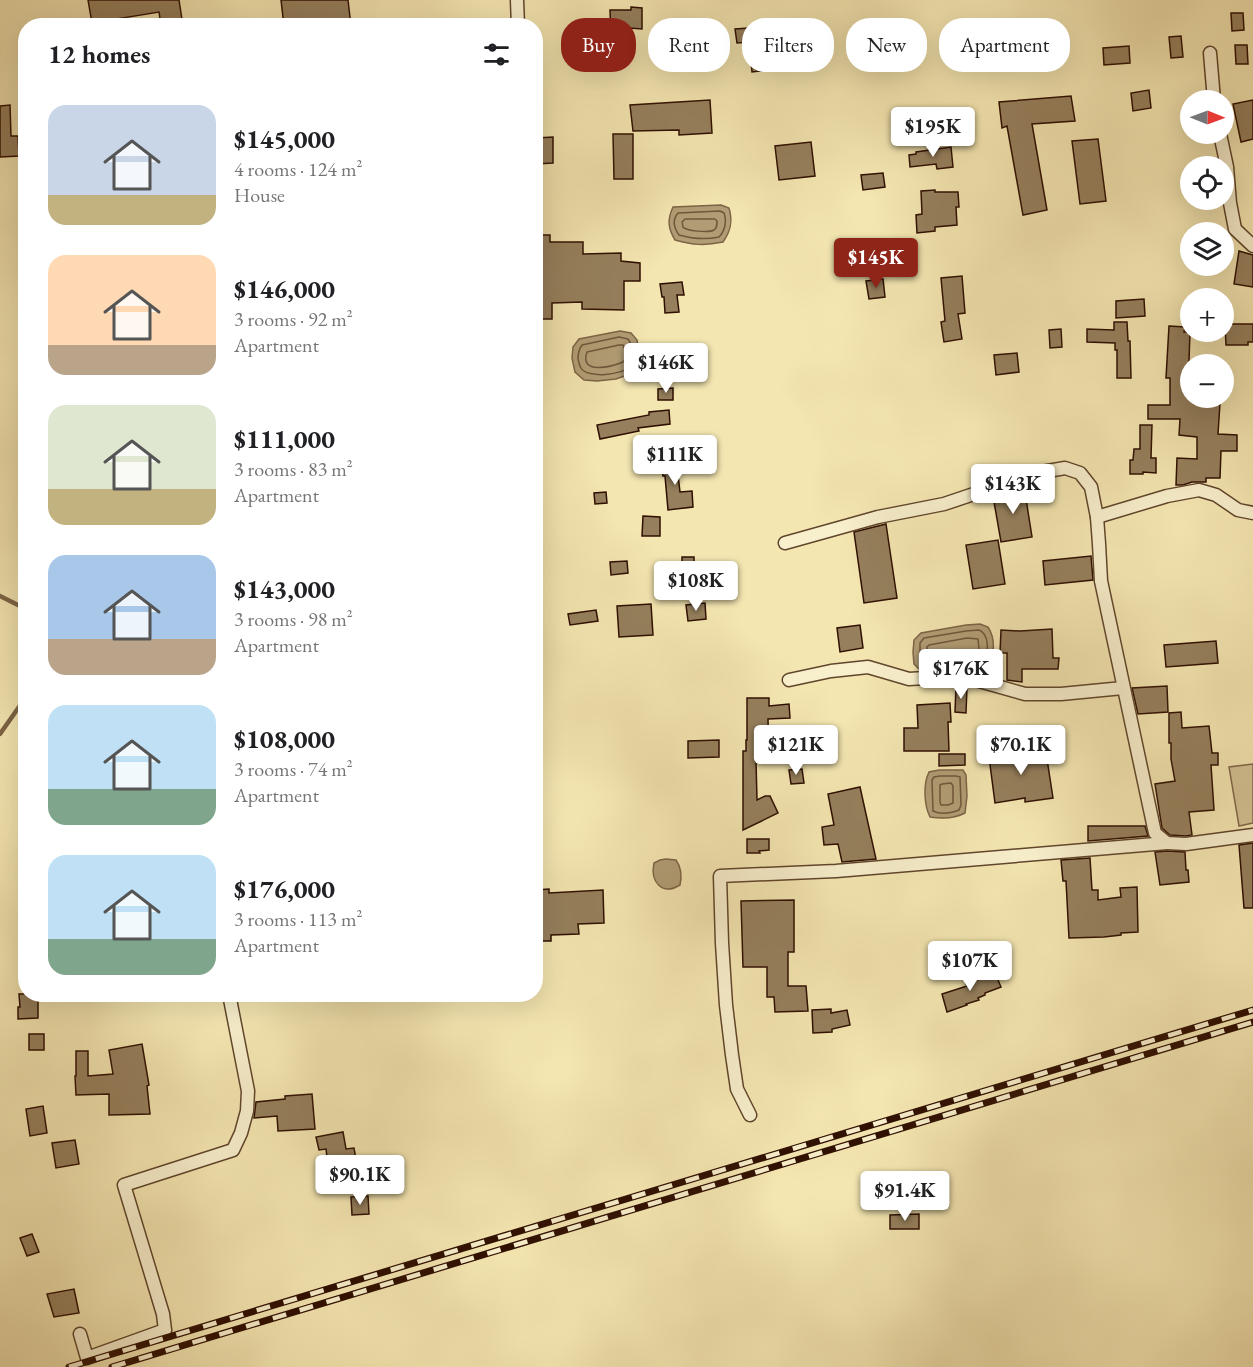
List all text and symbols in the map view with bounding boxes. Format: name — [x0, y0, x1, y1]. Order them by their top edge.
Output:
chip: Buy — [561, 18, 636, 72]
chip: Rent — [648, 18, 730, 72]
chip: Filters — [742, 18, 834, 72]
chip: New — [846, 18, 927, 72]
chip: Apartment — [939, 18, 1070, 72]
text: 12 homes — [48, 37, 150, 71]
icon: filters — [480, 38, 513, 71]
north arrow — [1180, 90, 1234, 144]
map controls — [1180, 90, 1234, 408]
pin: $195K — [891, 107, 975, 158]
text: $195K — [905, 113, 961, 139]
text: $145,000 — [234, 122, 335, 156]
icon: home — [96, 129, 168, 201]
text: 4 rooms · 124 m² — [234, 156, 362, 182]
button: locate — [1180, 156, 1234, 210]
text: House — [234, 182, 285, 208]
button: layers — [1180, 222, 1234, 276]
pin: $145K — [834, 238, 918, 289]
text: $145K — [848, 244, 904, 270]
text: $146,000 — [234, 272, 335, 306]
icon: home — [96, 279, 168, 351]
button: + — [1180, 288, 1234, 342]
text: 3 rooms · 92 m² — [234, 306, 353, 332]
text: Apartment — [234, 332, 319, 358]
pin: $146K — [624, 343, 708, 394]
text: $146K — [638, 349, 694, 375]
button: − — [1180, 354, 1234, 408]
text: $111,000 — [234, 422, 335, 456]
icon: home — [96, 429, 168, 501]
pin: $111K — [633, 435, 717, 486]
text: $111K — [647, 441, 703, 467]
text: 3 rooms · 83 m² — [234, 456, 353, 482]
pin: $143K — [971, 464, 1055, 515]
text: $143K — [985, 470, 1041, 496]
text: Apartment — [234, 482, 319, 508]
pin: $108K — [654, 561, 738, 612]
text: $108K — [668, 567, 724, 593]
text: $143,000 — [234, 572, 335, 606]
icon: home — [96, 579, 168, 651]
text: 3 rooms · 98 m² — [234, 606, 353, 632]
text: Apartment — [234, 632, 319, 658]
pin: $176K — [919, 649, 1003, 700]
text: $176K — [933, 655, 989, 681]
text: $108,000 — [234, 722, 335, 756]
pin: $121K — [754, 725, 838, 776]
pin: $70.1K — [972, 725, 1070, 776]
icon: home — [96, 729, 168, 801]
text: $121K — [768, 731, 824, 757]
text: $70.1K — [990, 731, 1052, 757]
text: 3 rooms · 74 m² — [234, 756, 353, 782]
text: Apartment — [234, 782, 319, 808]
text: $176,000 — [234, 872, 335, 906]
icon: home — [96, 879, 168, 951]
text: 3 rooms · 113 m² — [234, 906, 362, 932]
text: Apartment — [234, 932, 319, 958]
pin: $107K — [928, 941, 1012, 992]
text: $107K — [942, 947, 998, 973]
pin: $90.1K — [311, 1155, 409, 1206]
text: $90.1K — [329, 1161, 391, 1187]
pin: $91.4K — [856, 1171, 954, 1222]
text: $91.4K — [874, 1177, 936, 1203]

